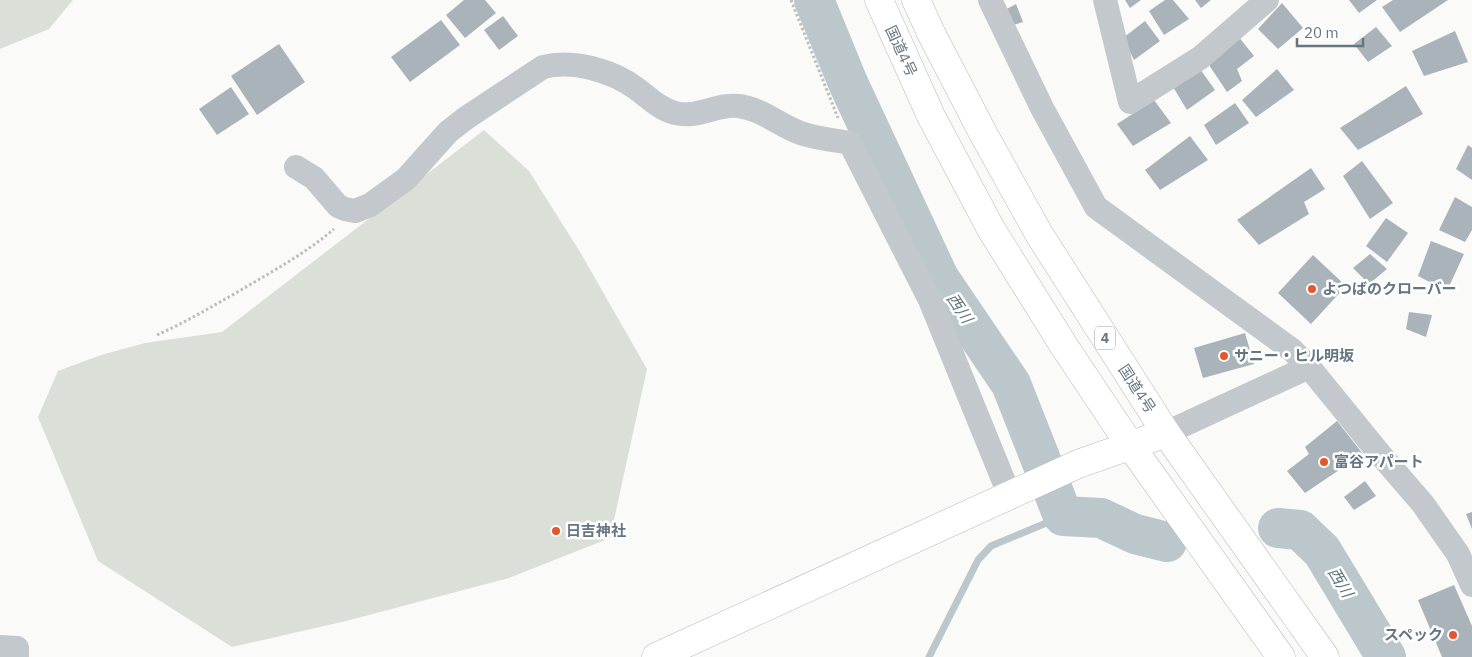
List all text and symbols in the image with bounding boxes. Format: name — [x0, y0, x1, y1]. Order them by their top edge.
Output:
scale bar — [1297, 15, 1363, 47]
street label: 国道4号 — [881, 22, 921, 79]
text: 20 m — [1304, 23, 1339, 42]
place label: よつばのクローバー — [1322, 279, 1457, 298]
marker: よつばのクローバー — [1306, 283, 1318, 295]
water label: 西川 — [943, 289, 978, 329]
road number: 4 — [1095, 326, 1115, 349]
place label: サニー・ヒル明坂 — [1234, 346, 1354, 365]
marker: サニー・ヒル明坂 — [1218, 350, 1230, 362]
street label: 国道4号 — [1115, 361, 1160, 417]
place label: 富谷アパート — [1334, 452, 1424, 471]
marker: 富谷アパート — [1318, 456, 1330, 468]
place label: 日吉神社 — [566, 521, 626, 540]
marker: 日吉神社 — [550, 525, 562, 537]
water label: 西川 — [1324, 563, 1359, 603]
place label: スペック — [1384, 625, 1443, 644]
marker: スペック — [1447, 629, 1459, 641]

